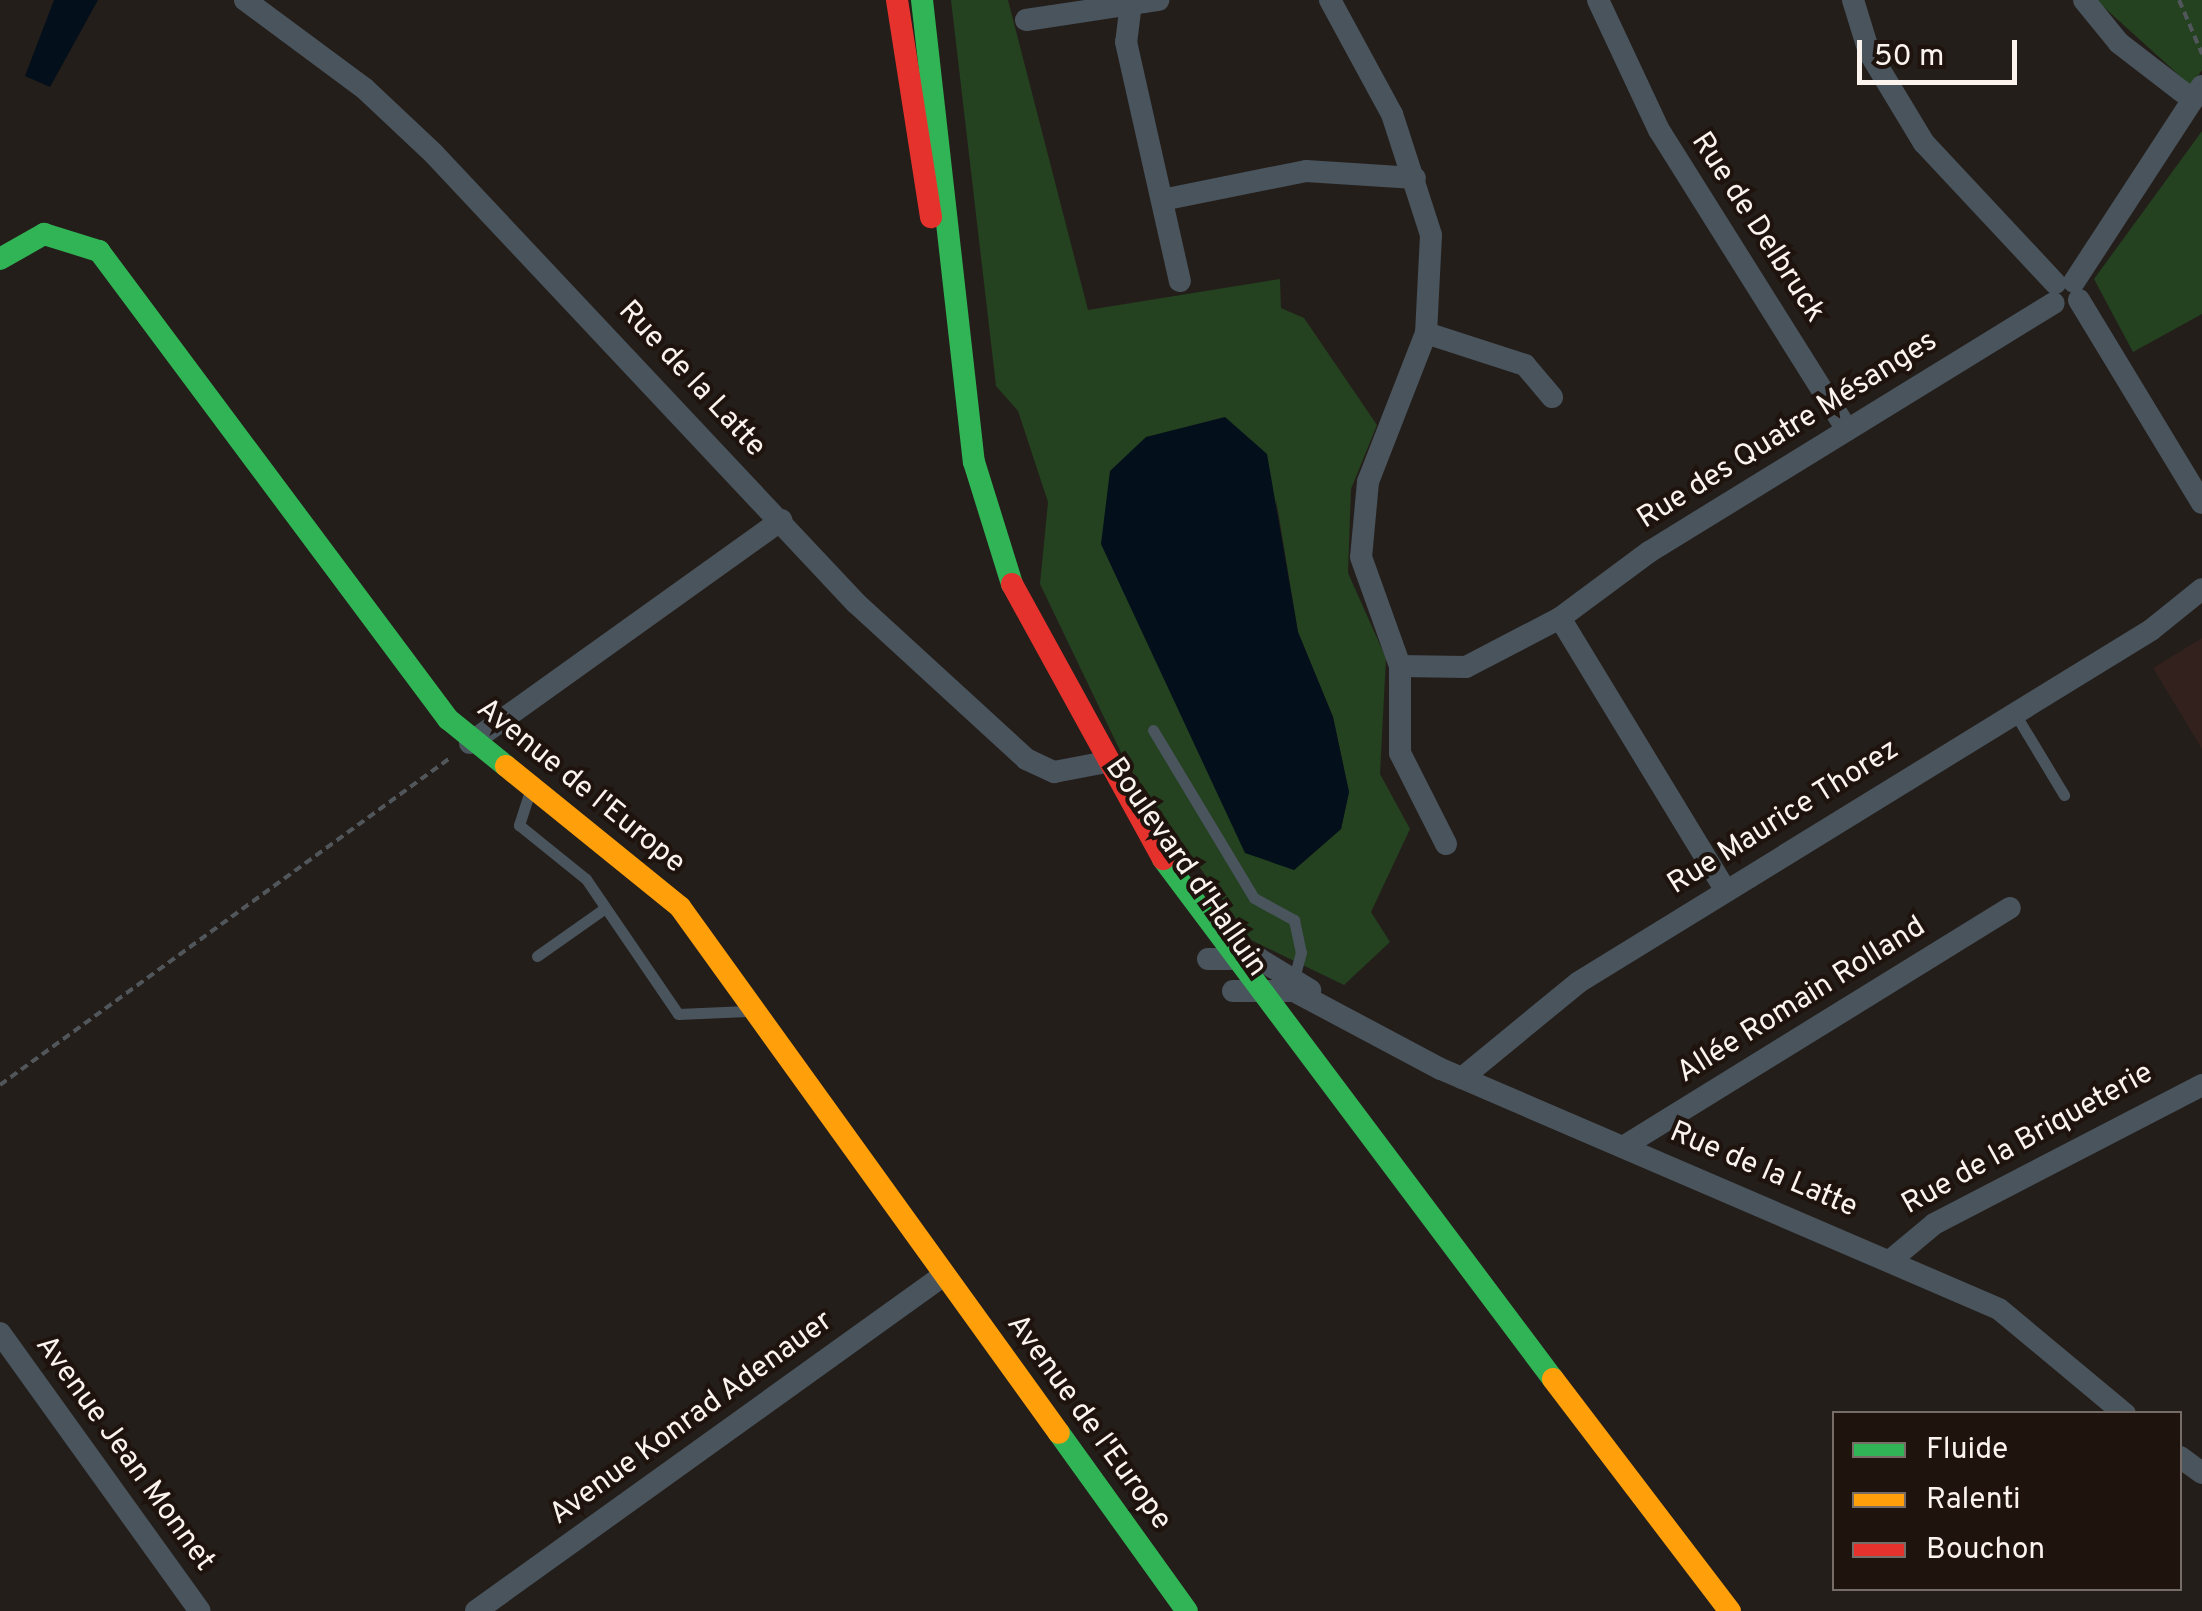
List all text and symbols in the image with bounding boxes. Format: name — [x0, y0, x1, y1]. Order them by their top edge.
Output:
scale bar — [1862, 20, 2022, 82]
text: 50 m — [1874, 39, 1944, 76]
street label: Rue de Delbruck — [1682, 126, 1832, 330]
street label: Rue de la Latte — [610, 294, 772, 466]
street label: Rue des Quatre Mésanges — [1632, 324, 1944, 538]
street label: Avenue de l'Europe — [468, 692, 692, 882]
street label: Rue Maurice Thorez — [1661, 732, 1907, 904]
street label: Boulevard d'Halluin — [1096, 752, 1274, 984]
street label: Allée Romain Rolland — [1671, 910, 1933, 1092]
street label: Rue de la Briqueterie — [1896, 1056, 2160, 1224]
street label: Rue de la Latte — [1664, 1115, 1862, 1227]
street label: Avenue Konrad Adenauer — [543, 1304, 841, 1534]
street label: Avenue de l'Europe — [998, 1308, 1178, 1538]
street label: Avenue Jean Monnet — [26, 1329, 222, 1579]
legend — [1832, 1411, 2182, 1591]
text: Fluide — [1926, 1432, 2008, 1469]
text: Ralenti — [1926, 1482, 2021, 1519]
text: Bouchon — [1926, 1532, 2045, 1569]

